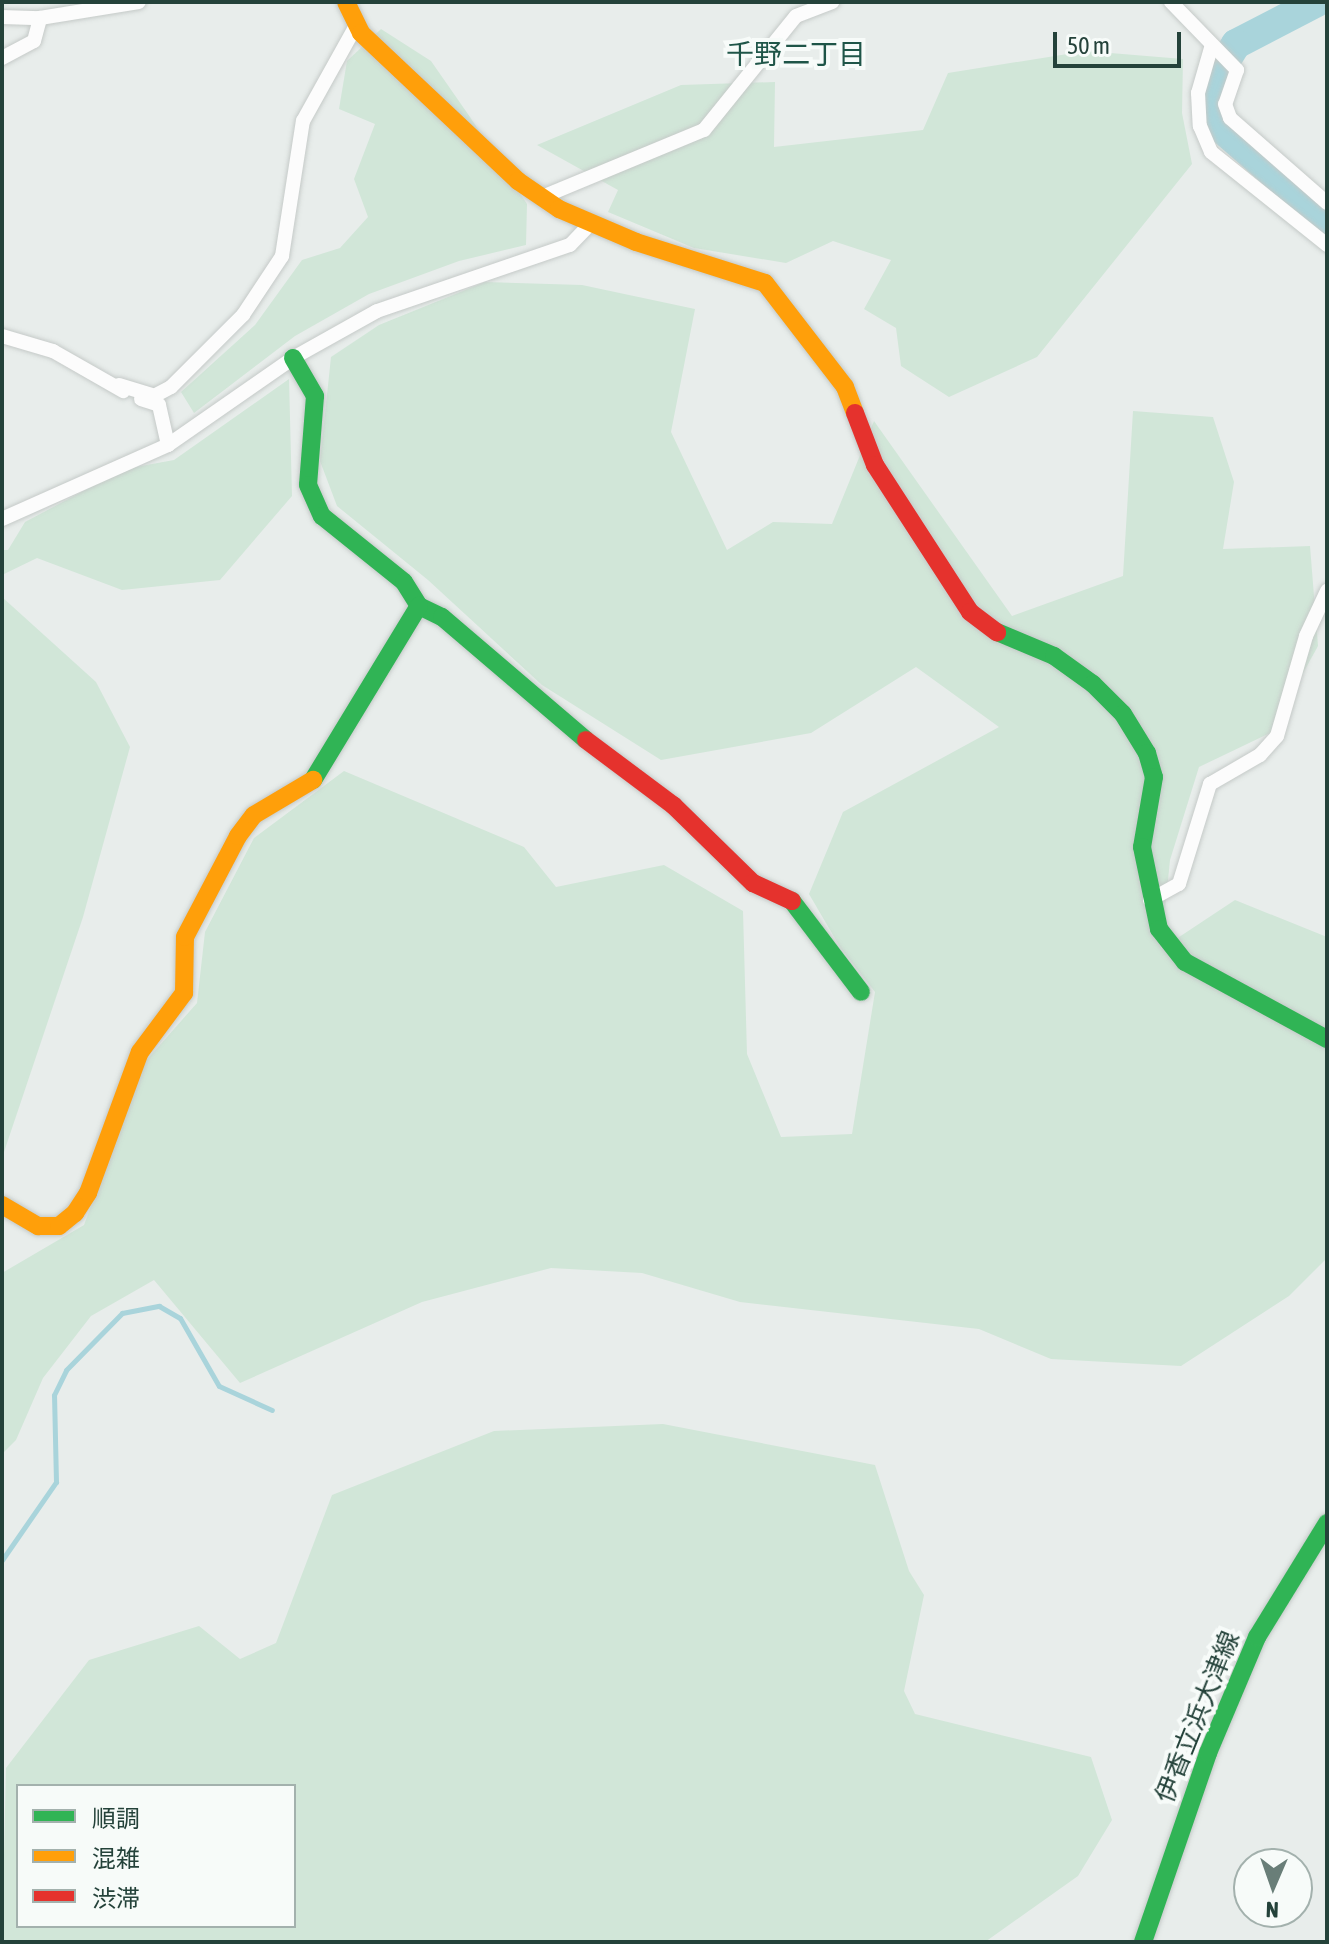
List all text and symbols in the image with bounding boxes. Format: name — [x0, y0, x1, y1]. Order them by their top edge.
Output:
scale bar — [1057, 16, 1185, 66]
text: 50 m — [1067, 32, 1110, 59]
district label: 千野二丁目 — [726, 37, 866, 71]
street label: 伊香立浜大津線 — [1149, 1627, 1247, 1807]
legend — [16, 1784, 296, 1928]
text: 順調 — [92, 1805, 140, 1832]
text: 混雑 — [92, 1845, 140, 1872]
north arrow — [1233, 1848, 1313, 1928]
text: 渋滞 — [92, 1885, 140, 1912]
text: N — [1265, 1897, 1279, 1923]

